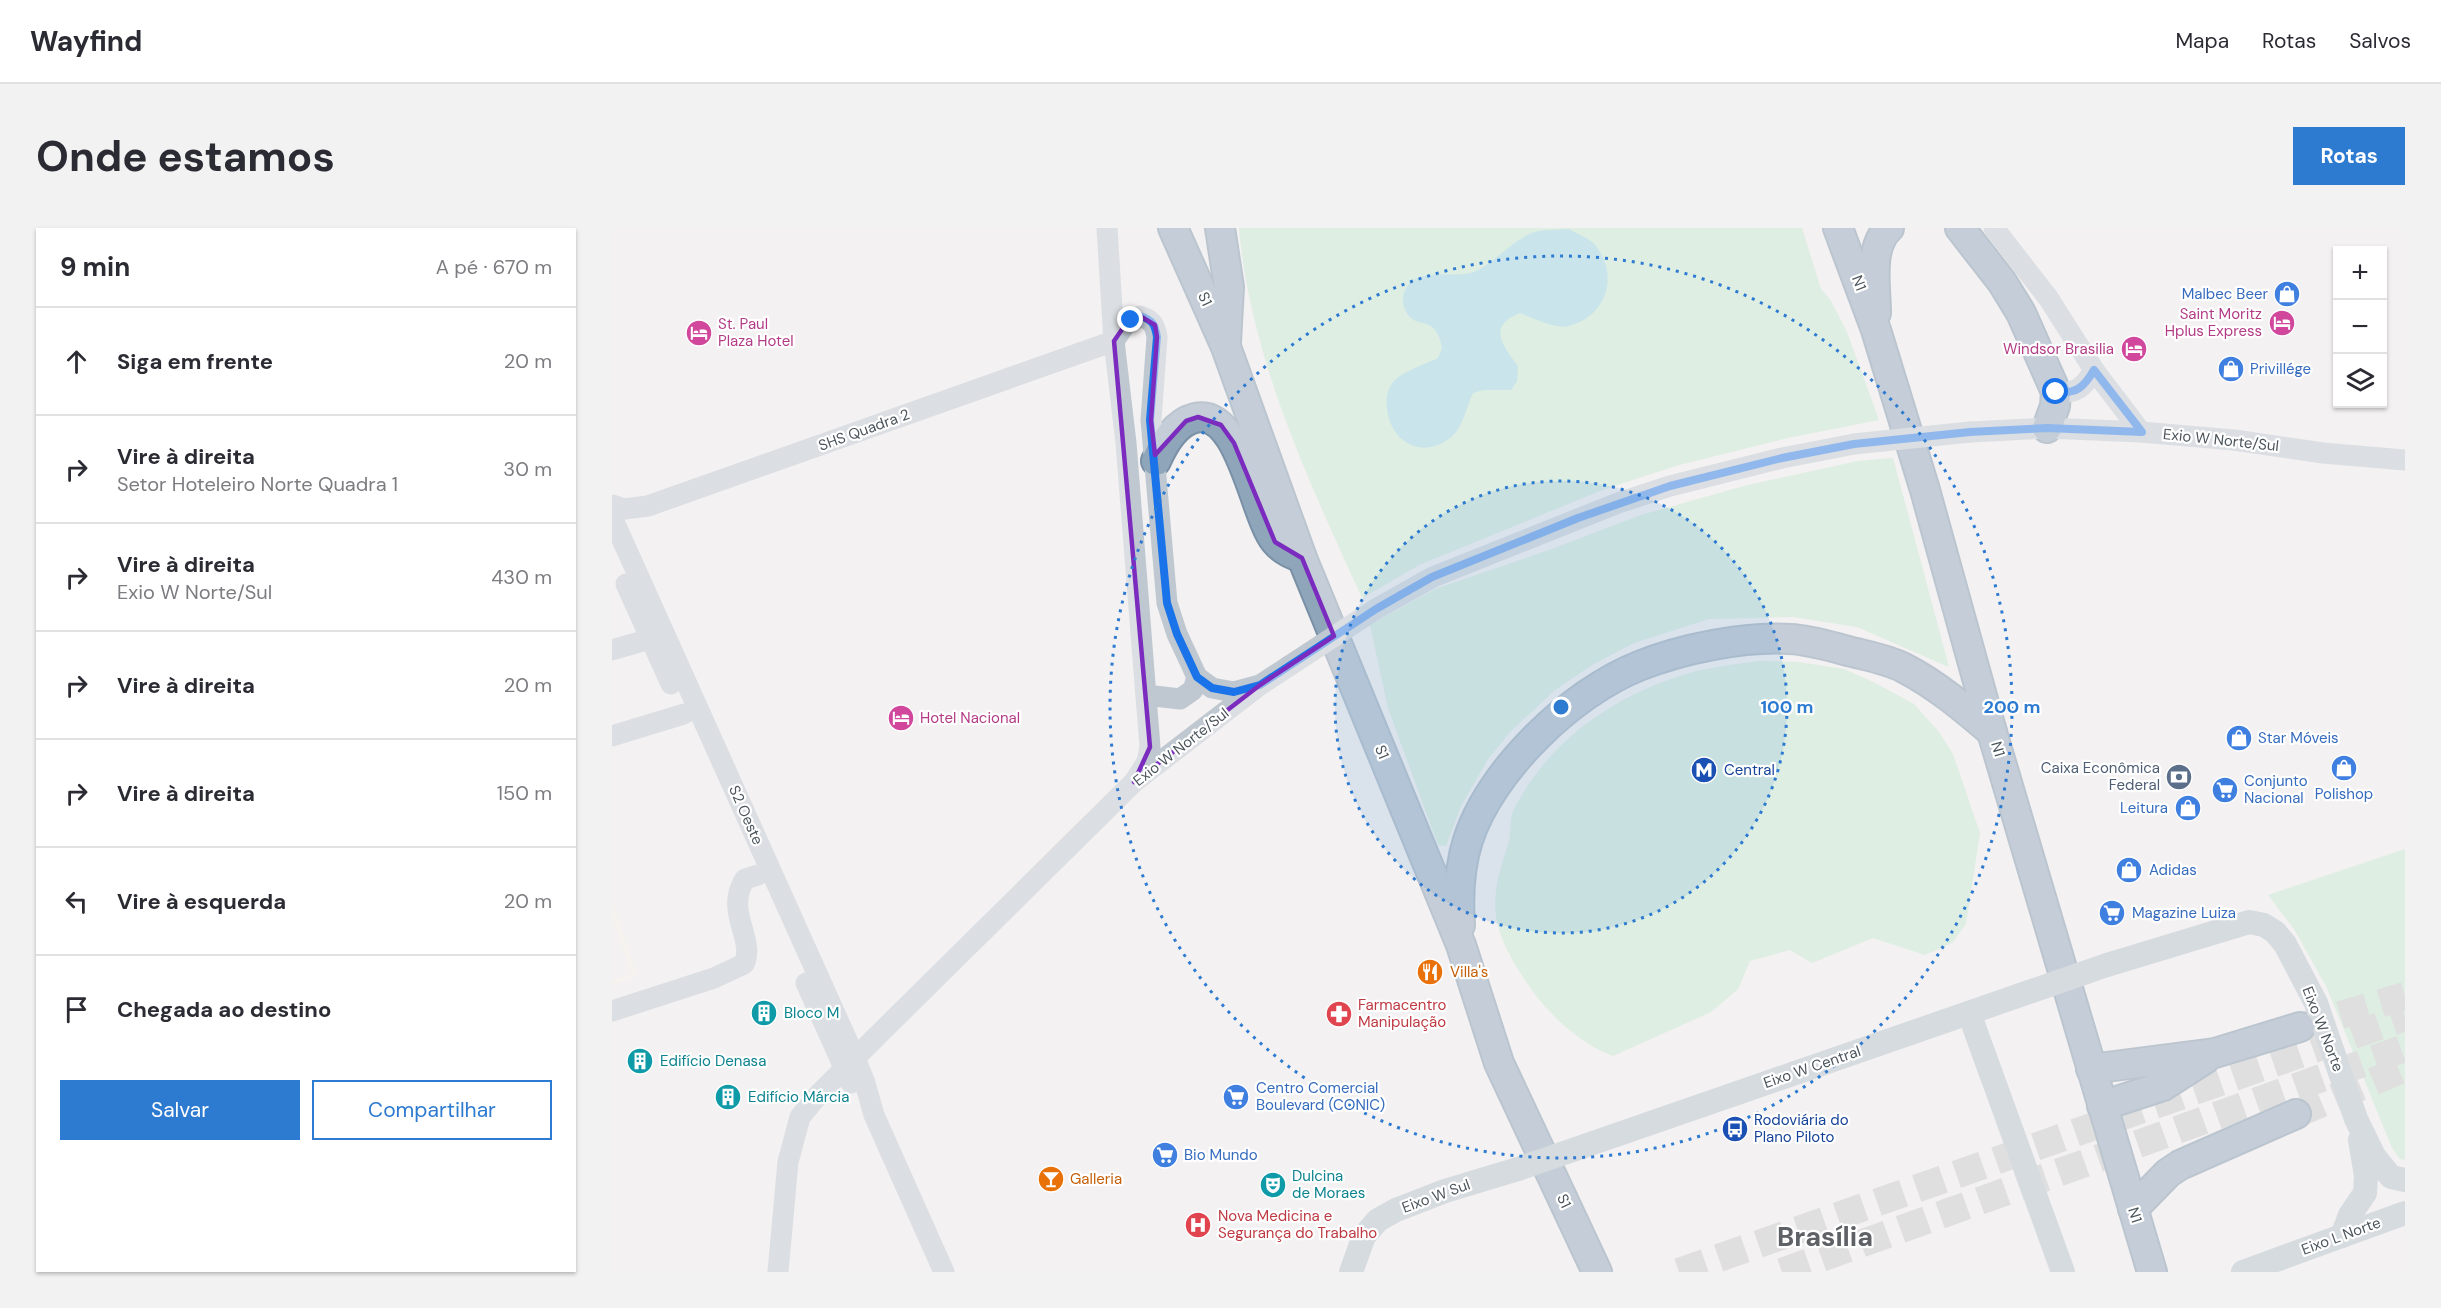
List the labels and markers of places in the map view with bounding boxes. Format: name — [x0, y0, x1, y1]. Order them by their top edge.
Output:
shop icon: Malbec Beer — [2272, 279, 2302, 309]
place label: Malbec Beer — [2182, 284, 2268, 304]
place label: Saint Moritz Hplus Express — [2165, 304, 2262, 341]
hotel icon: Saint Moritz Hplus Express — [2267, 308, 2297, 338]
place label: St. Paul Plaza Hotel — [718, 314, 794, 351]
hotel icon: St. Paul Plaza Hotel — [684, 318, 714, 348]
hotel icon: Windsor Brasilia — [2119, 334, 2149, 364]
place label: Windsor Brasilia — [2003, 339, 2114, 359]
shop icon: Privillége — [2216, 354, 2246, 384]
place label: Privillége — [2250, 359, 2311, 379]
centre of rings — [1551, 697, 1571, 717]
hotel icon: Hotel Nacional — [886, 703, 916, 733]
place label: Hotel Nacional — [920, 708, 1020, 728]
shop icon: Star Móveis — [2224, 723, 2254, 753]
place label: Star Móveis — [2258, 728, 2339, 748]
shop icon: Polishop — [2329, 753, 2359, 783]
metro station icon: Central — [1689, 755, 1719, 785]
place label: Caixa Econômica Federal — [2041, 758, 2160, 795]
place label: Central — [1724, 760, 1775, 780]
bank icon: Caixa Econômica Federal — [2164, 762, 2194, 792]
place label: Conjunto Nacional — [2244, 771, 2308, 808]
supermarket icon: Conjunto Nacional — [2210, 775, 2240, 805]
place label: Polishop — [2315, 784, 2373, 804]
shop icon: Leitura — [2173, 793, 2203, 823]
place label: Leitura — [2120, 798, 2168, 818]
shop icon: Adidas — [2114, 855, 2144, 885]
place label: Adidas — [2149, 860, 2197, 880]
supermarket icon: Magazine Luiza — [2097, 898, 2127, 928]
place label: Magazine Luiza — [2132, 903, 2236, 923]
restaurant icon: Villa's — [1415, 957, 1445, 987]
place label: Villa's — [1450, 962, 1488, 982]
place label: Farmacentro Manipulação — [1358, 995, 1447, 1032]
building icon: Bloco M — [749, 998, 779, 1028]
pharmacy icon: Farmacentro Manipulação — [1324, 999, 1354, 1029]
place label: Bloco M — [784, 1003, 839, 1023]
building icon: Edifício Denasa — [625, 1046, 655, 1076]
place label: Edifício Denasa — [660, 1051, 766, 1071]
place label: Centro Comercial Boulevard (CONIC) — [1256, 1078, 1385, 1115]
building icon: Edifício Márcia — [713, 1082, 743, 1112]
supermarket icon: Centro Comercial Boulevard (CONIC) — [1221, 1082, 1251, 1112]
place label: Edifício Márcia — [748, 1087, 849, 1107]
place label: Rodoviária do Plano Piloto — [1754, 1110, 1849, 1147]
bus stop icon: Rodoviária do Plano Piloto — [1720, 1114, 1750, 1144]
supermarket icon: Bio Mundo — [1150, 1140, 1180, 1170]
place label: Bio Mundo — [1184, 1145, 1258, 1165]
bar icon: Galleria — [1036, 1164, 1066, 1194]
place label: Dulcina de Moraes — [1292, 1166, 1365, 1203]
place label: Galleria — [1070, 1169, 1122, 1189]
theatre icon: Dulcina de Moraes — [1258, 1170, 1288, 1200]
place label: Nova Medicina e Segurança do Trabalho — [1218, 1206, 1377, 1243]
hospital icon: Nova Medicina e Segurança do Trabalho — [1183, 1210, 1213, 1240]

